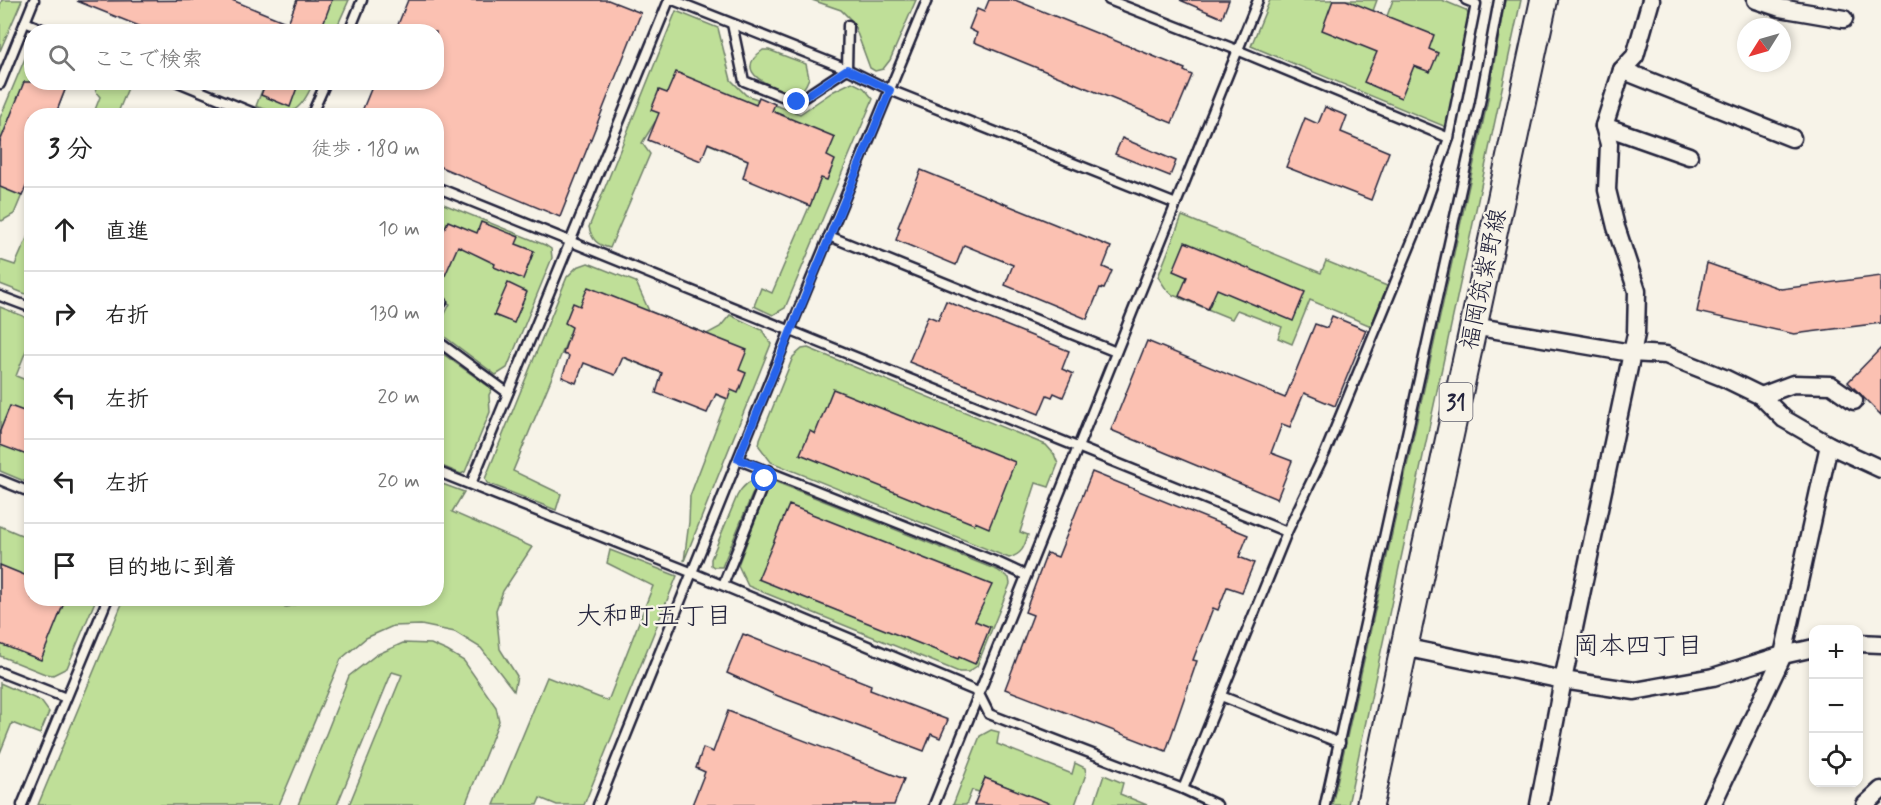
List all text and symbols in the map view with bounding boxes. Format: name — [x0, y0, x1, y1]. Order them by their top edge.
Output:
north arrow — [1737, 18, 1791, 72]
search box — [24, 24, 444, 90]
icon: search — [45, 41, 78, 74]
text: ここで検索 — [93, 46, 203, 74]
route end — [783, 88, 809, 114]
text: 3 分 — [48, 133, 93, 167]
text: 徒歩 · 180 m — [311, 136, 420, 163]
street label: 福岡筑紫野線 — [1454, 206, 1515, 353]
icon: ahead — [48, 213, 81, 246]
text: 10 m — [378, 216, 420, 243]
text: 直進 — [105, 218, 149, 246]
icon: right — [48, 297, 81, 330]
text: 130 m — [369, 300, 420, 327]
text: 右折 — [105, 302, 149, 330]
icon: left — [48, 381, 81, 414]
road number: 31 — [1440, 383, 1472, 421]
text: 20 m — [377, 384, 420, 411]
text: 左折 — [105, 386, 149, 414]
icon: left — [48, 465, 81, 498]
route start — [751, 465, 777, 491]
text: 20 m — [377, 468, 420, 495]
text: 左折 — [105, 470, 149, 498]
icon: arrive — [48, 549, 81, 582]
text: 目的地に到着 — [105, 554, 237, 582]
district label: 大和町五丁目 — [576, 600, 732, 634]
map controls — [1809, 625, 1863, 787]
button: + — [1809, 625, 1863, 679]
district label: 岡本四丁目 — [1573, 630, 1703, 664]
button: − — [1809, 679, 1863, 733]
button: locate — [1809, 733, 1863, 787]

